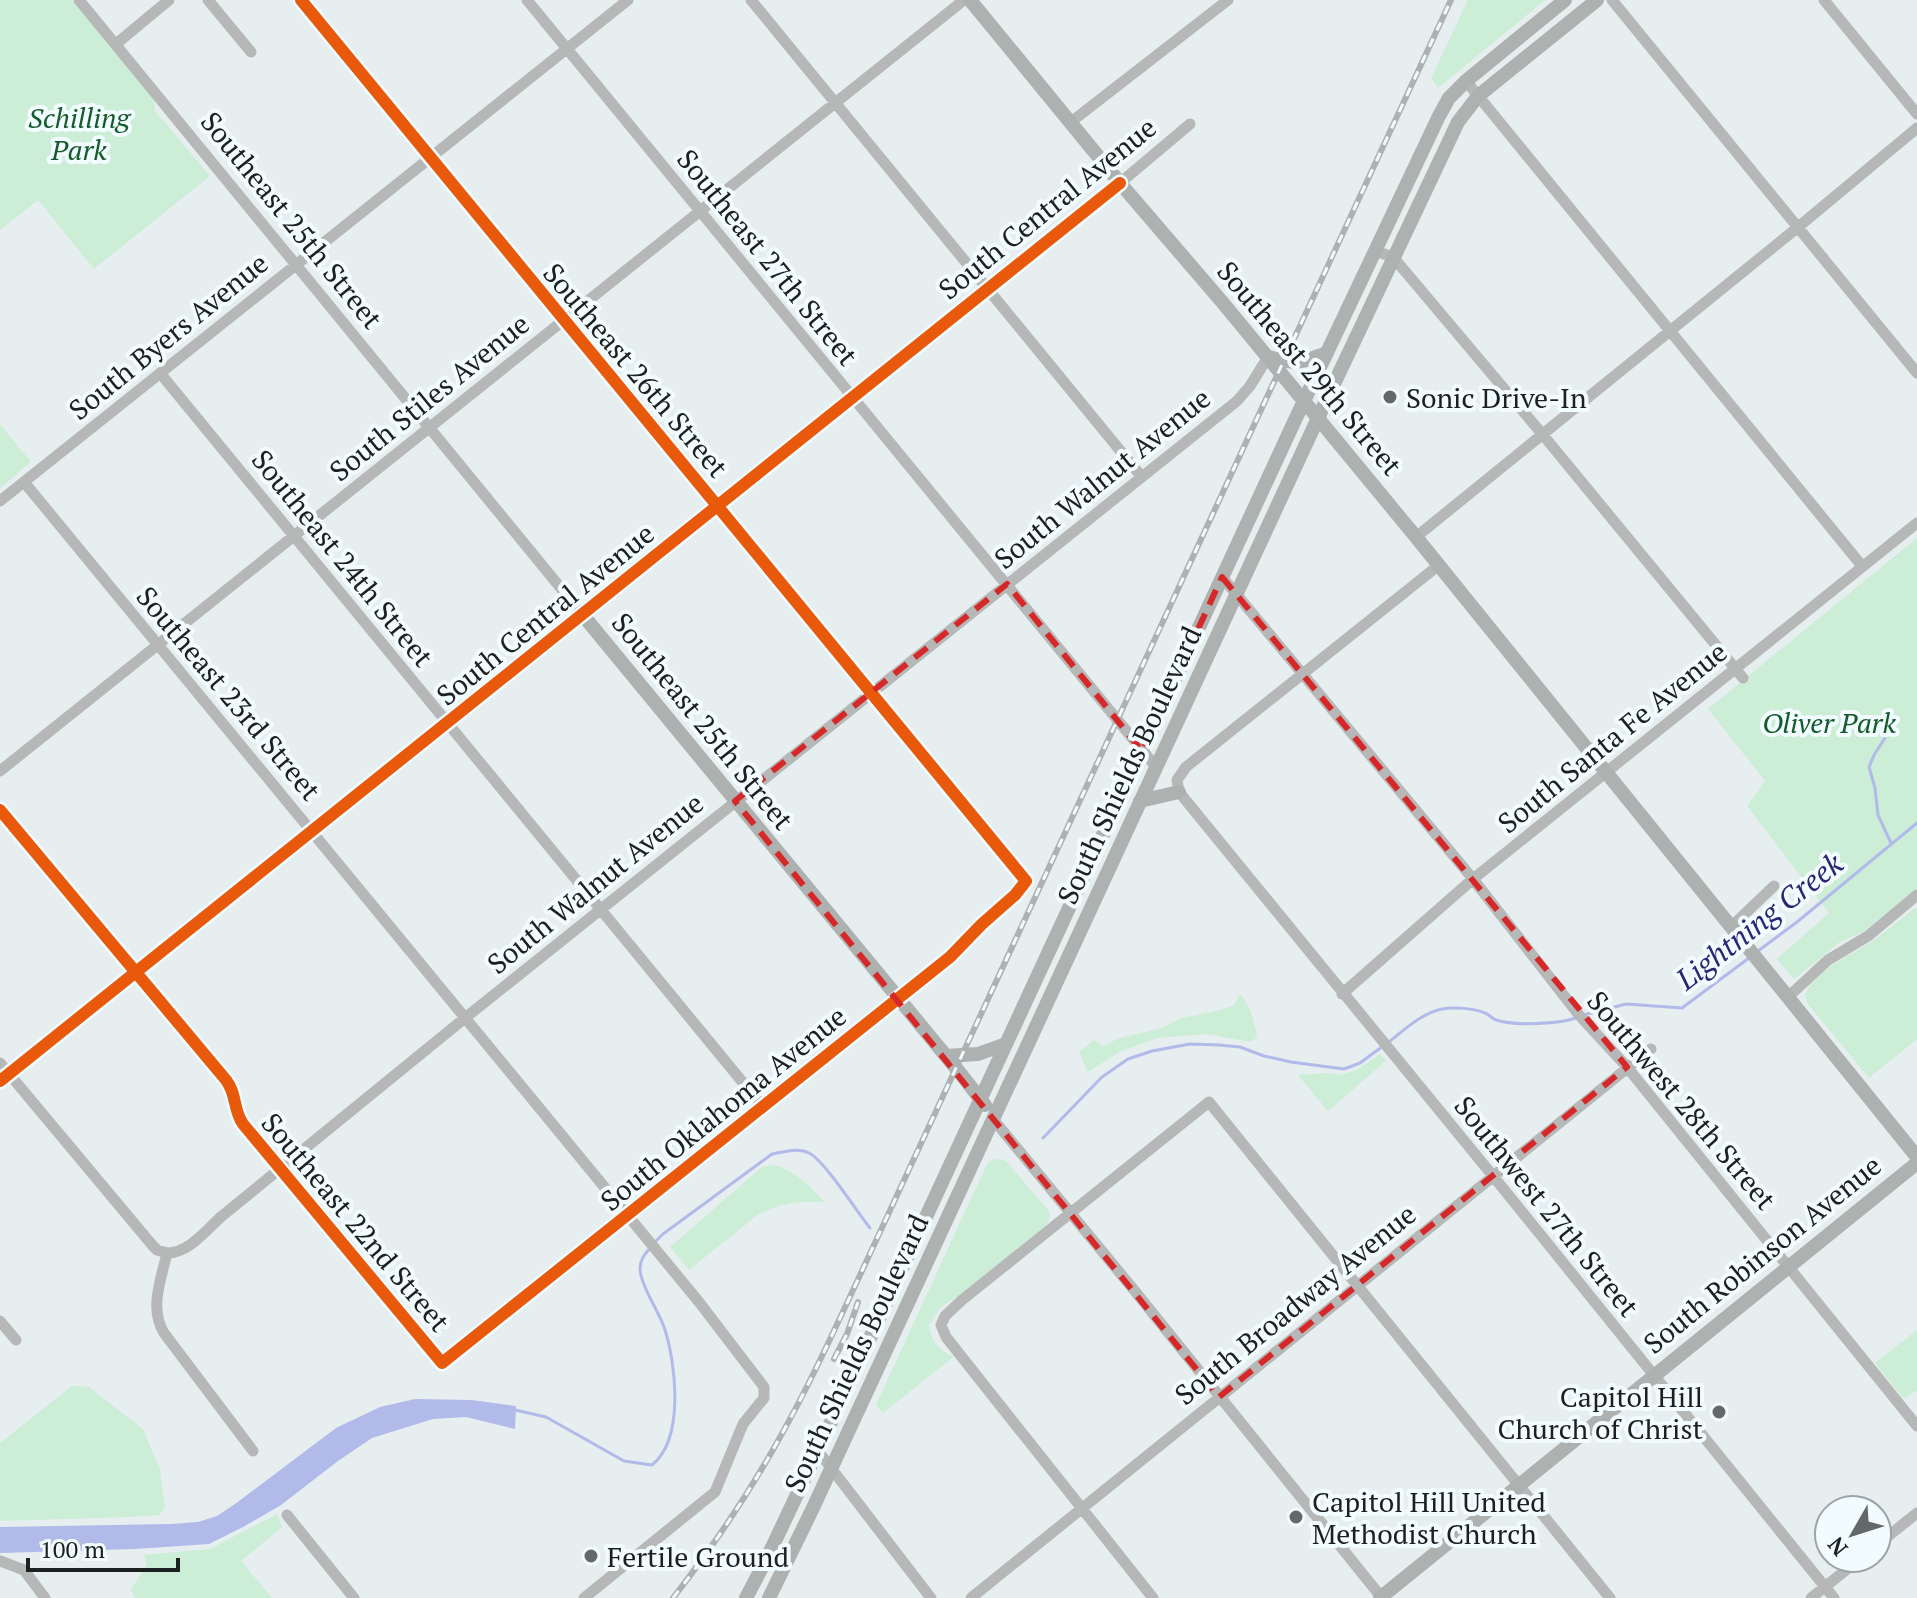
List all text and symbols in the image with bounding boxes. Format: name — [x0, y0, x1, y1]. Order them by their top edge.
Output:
park label: Schilling Park — [28, 99, 132, 168]
street label: Southeast 25th Street — [193, 104, 391, 337]
street label: South Central Avenue — [930, 109, 1164, 307]
street label: Southeast 27th Street — [669, 141, 867, 373]
street label: South Byers Avenue — [61, 244, 275, 428]
street label: Southeast 29th Street — [1209, 253, 1411, 483]
street label: Southeast 26th Street — [535, 255, 737, 485]
street label: South Stiles Avenue — [322, 305, 536, 489]
street label: South Walnut Avenue — [986, 379, 1218, 577]
place label: Sonic Drive-In — [1406, 379, 1587, 416]
marker: Sonic Drive-In — [1381, 388, 1399, 406]
street label: Southeast 24th Street — [244, 442, 442, 675]
street label: South Central Avenue — [428, 515, 662, 713]
street label: Southeast 23rd Street — [129, 578, 330, 808]
street label: Southeast 25th Street — [604, 605, 802, 838]
street label: South Shields Boulevard — [1048, 620, 1210, 910]
street label: South Santa Fe Avenue — [1490, 633, 1734, 841]
park label: Oliver Park — [1762, 704, 1896, 741]
street label: South Walnut Avenue — [479, 784, 711, 982]
water label: Lightning Creek — [1667, 843, 1851, 999]
street label: Southwest 28th Street — [1579, 983, 1785, 1218]
street label: South Oklahoma Avenue — [592, 997, 854, 1219]
street label: Southwest 27th Street — [1446, 1088, 1648, 1325]
street label: Southeast 22nd Street — [254, 1105, 459, 1339]
street label: South Robinson Avenue — [1636, 1147, 1888, 1361]
street label: South Broadway Avenue — [1167, 1195, 1423, 1413]
street label: South Shields Boulevard — [775, 1208, 937, 1498]
place label: Capitol Hill Church of Christ — [1497, 1378, 1704, 1447]
marker: Capitol Hill Church of Christ — [1710, 1403, 1728, 1421]
place label: Capitol Hill United Methodist Church — [1312, 1483, 1546, 1552]
north arrow — [1813, 1494, 1893, 1574]
marker: Capitol Hill United Methodist Church — [1287, 1508, 1305, 1526]
scale bar — [28, 1522, 178, 1572]
text: N — [1820, 1531, 1854, 1563]
text: 100 m — [40, 1533, 105, 1565]
place label: Fertile Ground — [607, 1538, 789, 1575]
marker: Fertile Ground — [582, 1547, 600, 1565]

